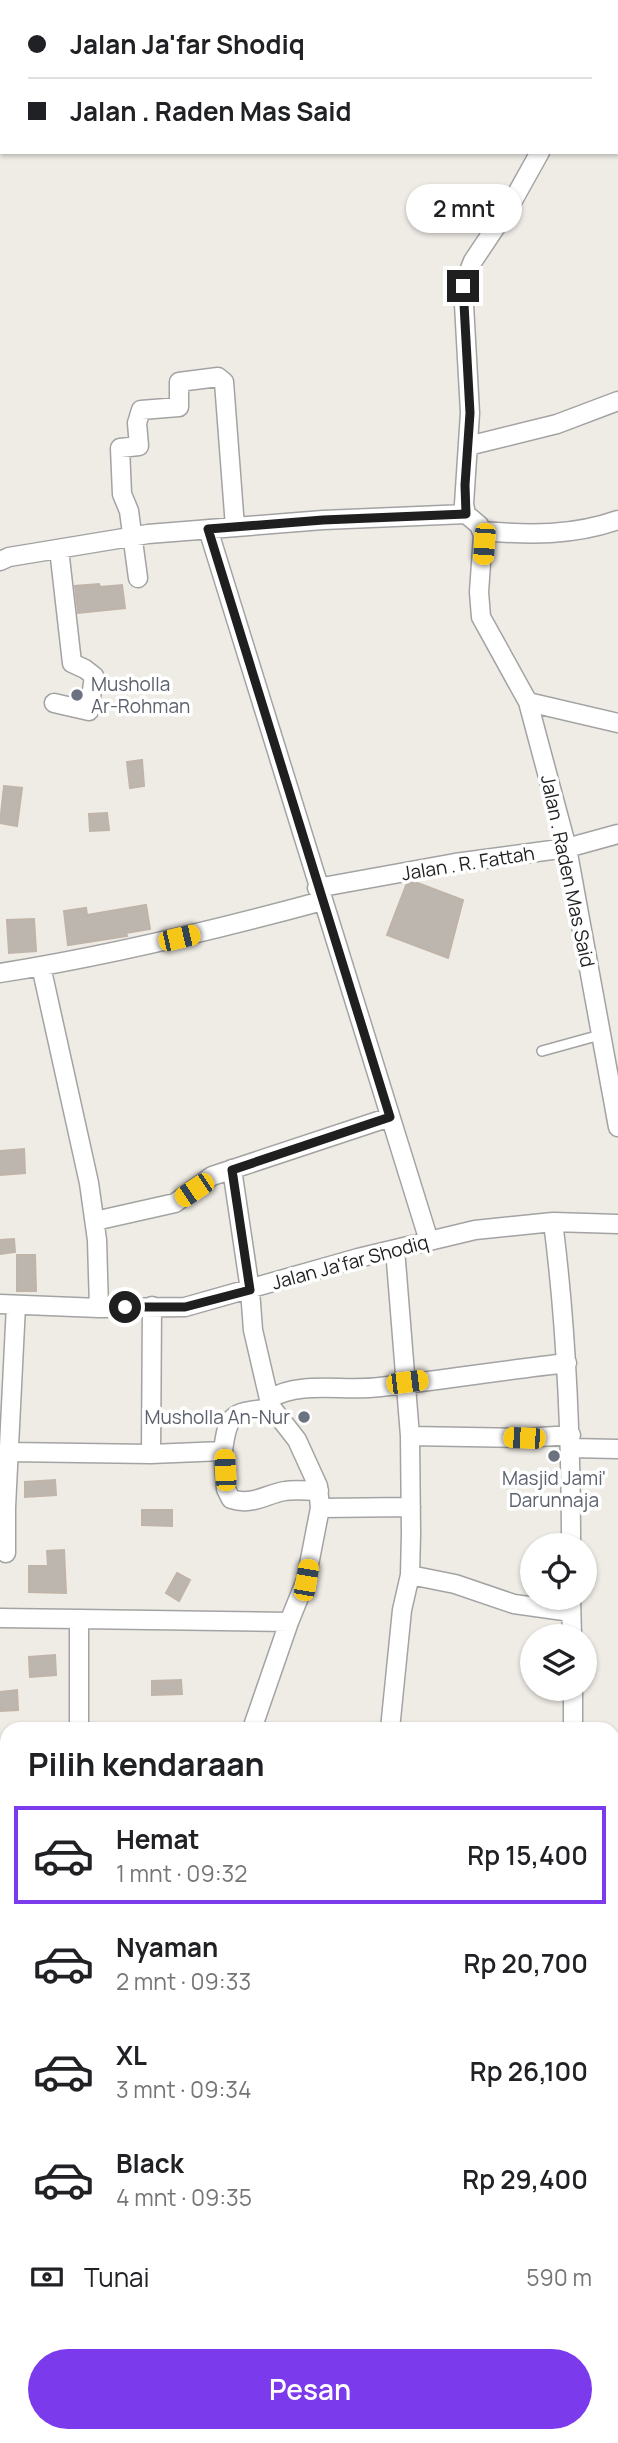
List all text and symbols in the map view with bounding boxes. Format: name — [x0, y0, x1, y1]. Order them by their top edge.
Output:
text: Jalan Ja'far Shodiq — [70, 26, 305, 62]
text: Jalan . Raden Mas Said — [70, 93, 352, 129]
callout: 2 mnt — [405, 184, 521, 233]
text: 2 mnt — [433, 192, 495, 224]
route end — [447, 270, 479, 302]
car — [473, 522, 496, 566]
place label: Musholla Ar-Rohman — [91, 671, 190, 719]
marker: Musholla Ar-Rohman — [69, 687, 85, 703]
street label: Jalan . Raden Mas Said — [535, 772, 601, 970]
street label: Jalan . R. Fattah — [400, 840, 536, 886]
car — [157, 923, 202, 953]
car — [171, 1170, 218, 1210]
street label: Jalan Ja'far Shodiq — [269, 1229, 431, 1295]
route start — [109, 1291, 141, 1323]
car — [385, 1369, 430, 1395]
place label: Musholla An-Nur — [145, 1404, 290, 1430]
marker: Musholla An-Nur — [296, 1409, 312, 1425]
car — [503, 1427, 546, 1449]
car — [214, 1448, 237, 1492]
marker: Masjid Jami' Darunnaja — [546, 1448, 562, 1464]
place label: Masjid Jami' Darunnaja — [502, 1465, 606, 1513]
map controls — [520, 1533, 597, 1701]
button: locate — [520, 1533, 597, 1610]
car — [293, 1557, 320, 1603]
button: layers — [520, 1624, 597, 1701]
text: Pilih kendaraan — [28, 1742, 265, 1786]
text: Hemat — [116, 1821, 200, 1857]
icon: car — [32, 1824, 95, 1887]
text: Rp 15,400 — [467, 1837, 588, 1873]
text: 1 mnt · 09:32 — [116, 1857, 247, 1889]
text: Nyaman — [116, 1929, 218, 1965]
icon: car — [32, 1932, 95, 1995]
text: Rp 20,700 — [464, 1945, 588, 1981]
text: 2 mnt · 09:33 — [116, 1965, 251, 1997]
text: XL — [116, 2037, 147, 2073]
icon: car — [32, 2040, 95, 2103]
text: Rp 26,100 — [470, 2053, 588, 2089]
text: 3 mnt · 09:34 — [116, 2073, 252, 2105]
text: Black — [116, 2145, 184, 2181]
icon: car — [32, 2148, 95, 2211]
text: Rp 29,400 — [462, 2161, 588, 2197]
text: 4 mnt · 09:35 — [116, 2181, 252, 2213]
icon: cash — [28, 2258, 66, 2296]
text: Tunai — [84, 2259, 150, 2295]
text: 590 m — [526, 2261, 592, 2293]
button: Pesan — [28, 2349, 592, 2429]

